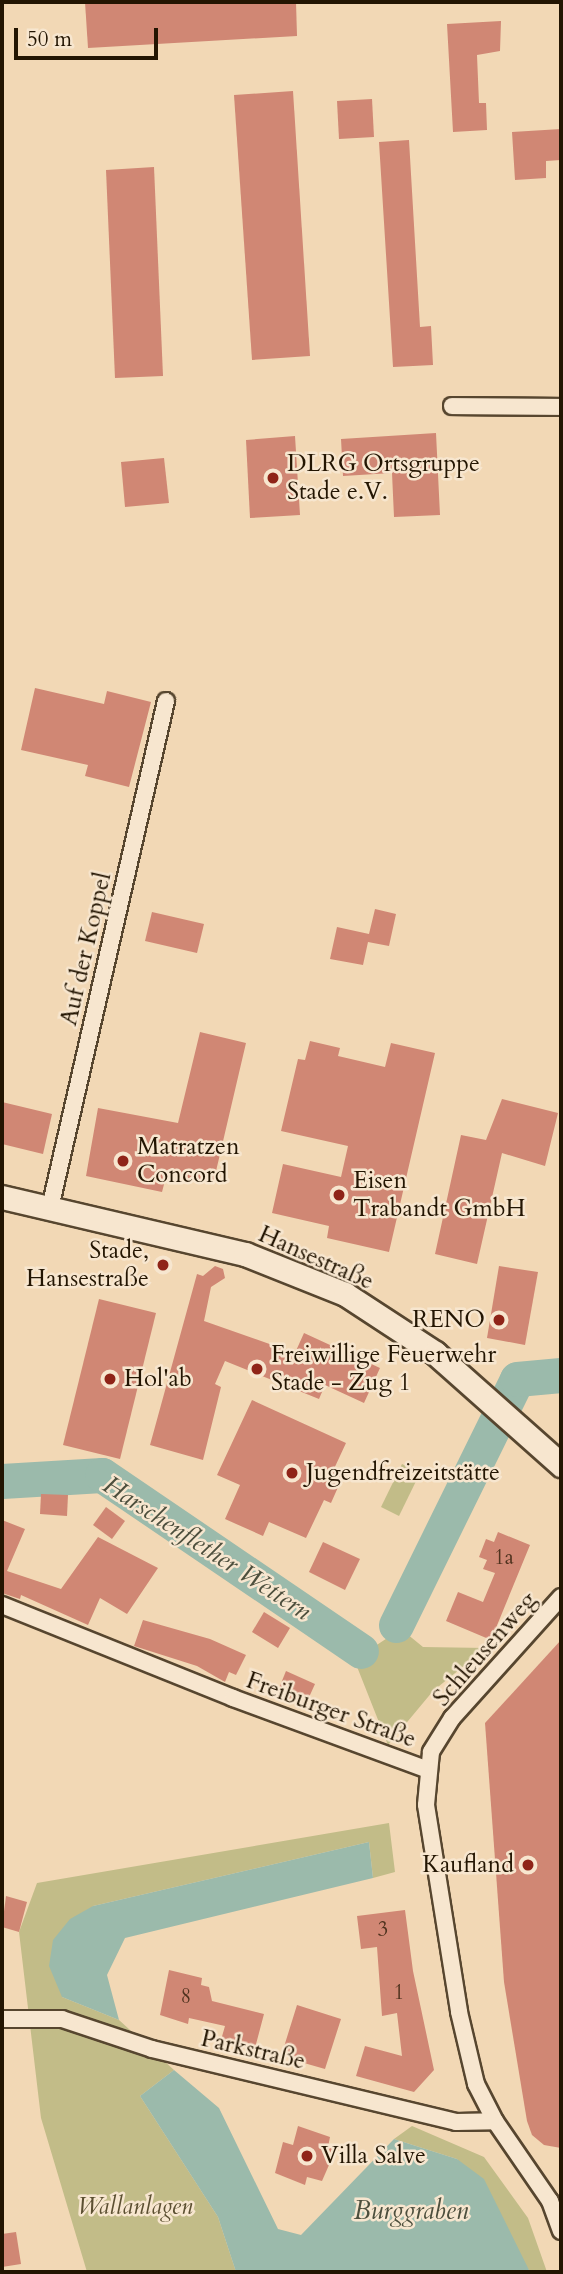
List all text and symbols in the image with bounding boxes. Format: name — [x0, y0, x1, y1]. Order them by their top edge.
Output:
scale bar — [18, 14, 161, 58]
text: 50 m — [27, 25, 72, 54]
place label: DLRG Ortsgruppe Stade e.V. — [287, 450, 480, 506]
marker: DLRG Ortsgruppe Stade e.V. — [265, 470, 281, 486]
street label: Auf der Koppel — [54, 870, 118, 1028]
place label: Matratzen Concord — [137, 1133, 240, 1189]
marker: Matratzen Concord — [115, 1153, 131, 1169]
place label: Eisen Trabandt GmbH — [353, 1167, 526, 1223]
marker: Eisen Trabandt GmbH — [331, 1187, 347, 1203]
street label: Hansestraße — [254, 1220, 378, 1296]
place label: Stade, Hansestraße — [26, 1237, 149, 1293]
marker: Stade, Hansestraße — [155, 1257, 171, 1273]
place label: RENO — [412, 1306, 485, 1334]
marker: RENO — [491, 1312, 507, 1328]
place label: Freiwillige Feuerwehr Stade - Zug 1 — [271, 1341, 496, 1397]
marker: Freiwillige Feuerwehr Stade - Zug 1 — [249, 1361, 265, 1377]
place label: Hol'ab — [124, 1365, 192, 1393]
marker: Hol'ab — [102, 1371, 118, 1387]
place label: Jugendfreizeitstätte — [306, 1459, 500, 1487]
marker: Jugendfreizeitstätte — [284, 1465, 300, 1481]
water label: Harschenflether Wettern — [97, 1469, 317, 1627]
house number: 1a — [494, 1545, 514, 1571]
street label: Schleusenweg — [427, 1586, 543, 1712]
street label: Freiburger Straße — [242, 1666, 420, 1754]
place label: Kaufland — [422, 1851, 514, 1879]
marker: Kaufland — [520, 1857, 536, 1873]
house number: 3 — [378, 1917, 388, 1943]
house number: 1 — [394, 1980, 404, 2006]
house number: 8 — [181, 1984, 191, 2010]
street label: Parkstraße — [198, 2024, 308, 2076]
place label: Villa Salve — [321, 2142, 426, 2170]
marker: Villa Salve — [299, 2148, 315, 2164]
park label: Wallanlagen — [77, 2193, 193, 2221]
water label: Burggraben — [354, 2195, 468, 2227]

